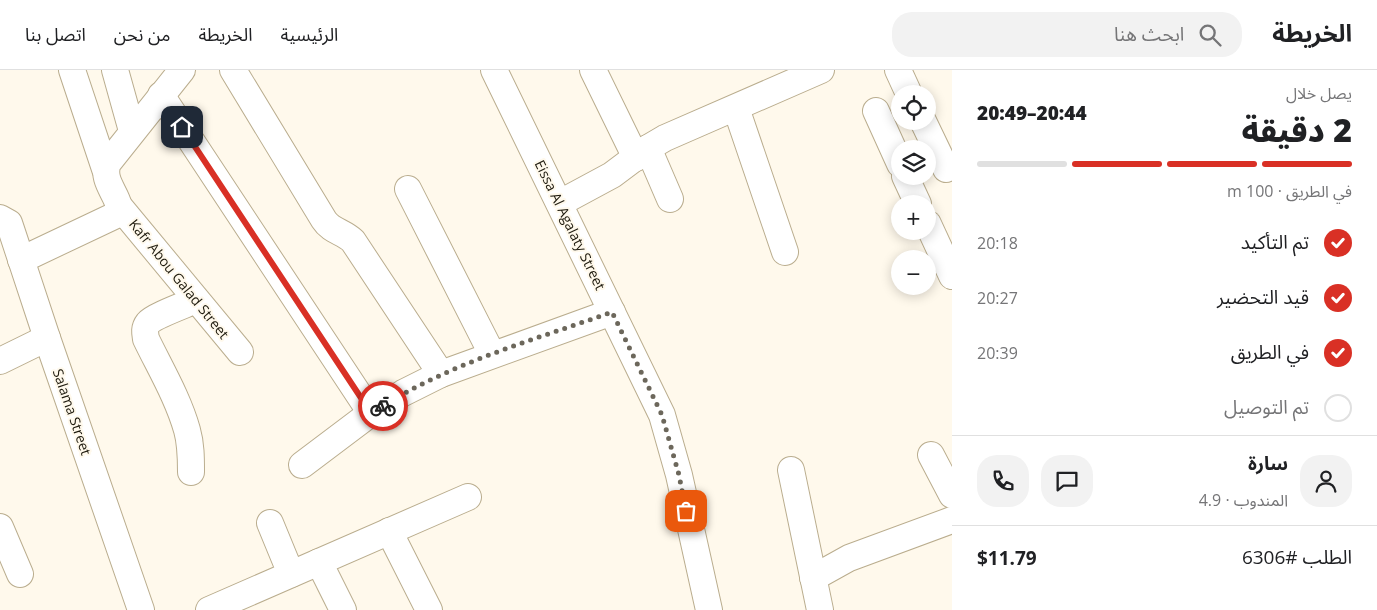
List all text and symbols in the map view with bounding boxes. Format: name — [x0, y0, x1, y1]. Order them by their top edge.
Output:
search box — [892, 12, 1242, 57]
text: الخريطة — [1272, 16, 1352, 49]
text: ابحث هنا — [1114, 21, 1184, 47]
icon: search — [1196, 21, 1224, 49]
text: اتصل بنا — [25, 22, 86, 46]
text: من نحن — [114, 22, 171, 46]
text: الخريطة — [199, 22, 252, 46]
text: الرئيسية — [280, 22, 338, 46]
text: يصل خلال — [1286, 82, 1352, 104]
map controls — [891, 85, 936, 295]
button: locate — [891, 85, 936, 130]
text: 20:44–20:49 — [977, 100, 1087, 126]
pin — [161, 106, 203, 148]
text: 2 دقيقة — [1241, 108, 1352, 151]
icon: home — [168, 113, 196, 141]
button: layers — [891, 140, 936, 185]
street label: Eissa Al Agalaty Street — [531, 157, 610, 293]
text: في الطريق · 100 m — [1227, 180, 1352, 202]
button: + — [891, 195, 936, 240]
street label: Kafr Abou Galad Street — [125, 215, 234, 343]
text: تم التأكيد — [1241, 229, 1309, 255]
icon: check — [1324, 229, 1352, 257]
text: 20:18 — [977, 232, 1018, 254]
button: − — [891, 250, 936, 295]
text: قيد التحضير — [1217, 284, 1309, 310]
icon: check — [1324, 284, 1352, 312]
text: 20:27 — [977, 287, 1018, 309]
text: في الطريق — [1231, 339, 1309, 365]
icon: check — [1324, 339, 1352, 367]
text: 20:39 — [977, 342, 1018, 364]
street label: Salama Street — [49, 366, 96, 458]
courier — [358, 381, 408, 431]
icon: bike — [369, 392, 397, 420]
text: تم التوصيل — [1224, 394, 1309, 420]
text: سارة — [1248, 450, 1288, 476]
button: phone — [977, 455, 1029, 507]
button: chat — [1041, 455, 1093, 507]
button: person — [1300, 455, 1352, 507]
text: المندوب · 4.9 — [1199, 489, 1288, 511]
pin — [665, 490, 707, 532]
icon: bag — [672, 497, 700, 525]
text: الطلب #6306 — [1242, 544, 1352, 570]
text: $11.79 — [977, 545, 1037, 571]

